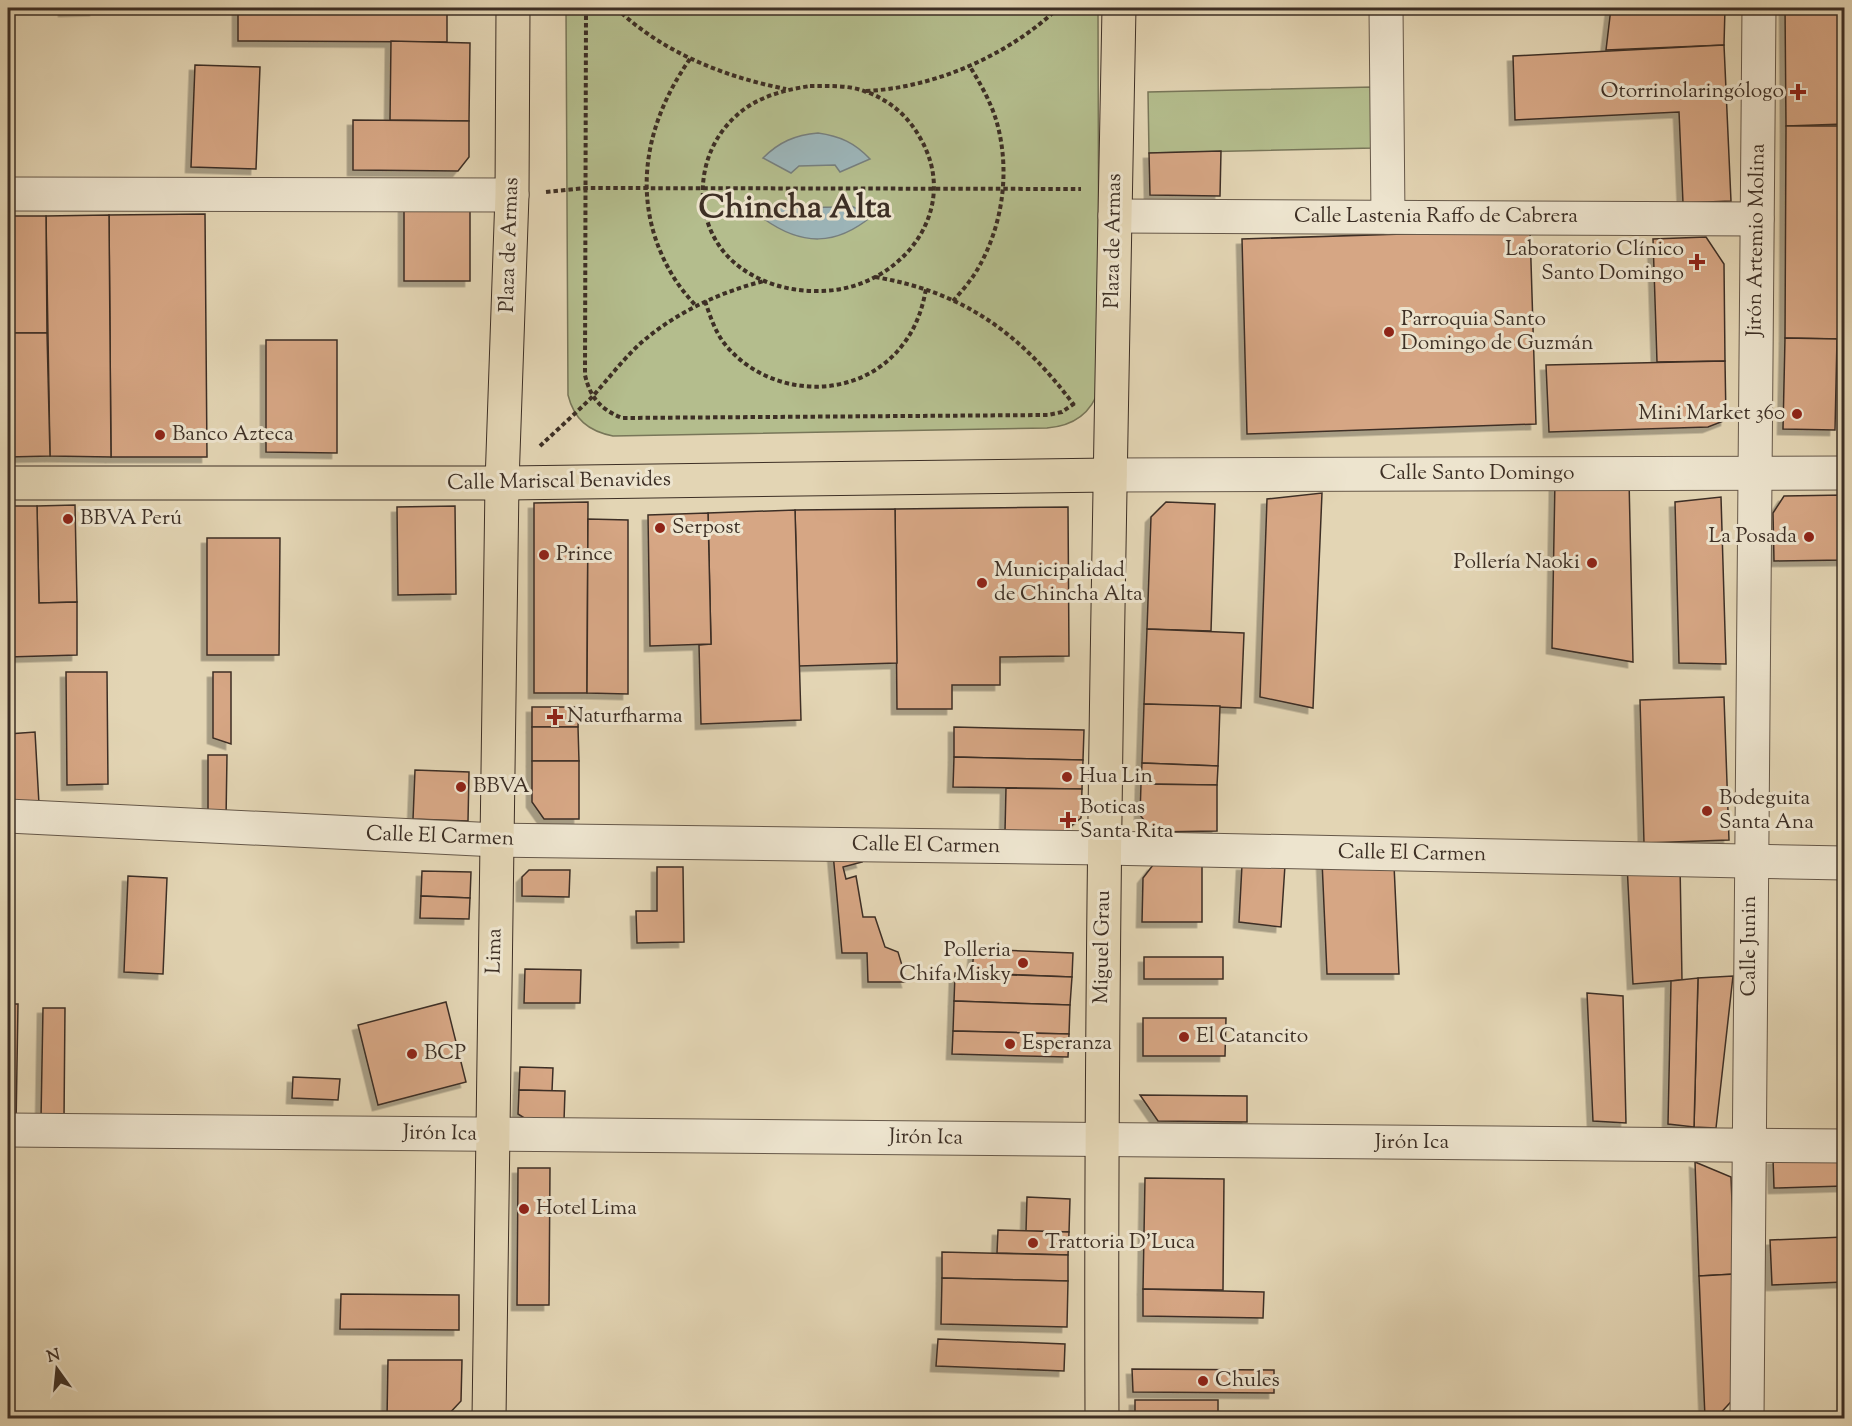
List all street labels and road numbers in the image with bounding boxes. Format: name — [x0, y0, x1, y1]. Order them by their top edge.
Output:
street label: Jirón Artemio Molina — [1740, 143, 1774, 338]
street label: Plaza de Armas — [1098, 173, 1130, 309]
street label: Plaza de Armas — [493, 177, 527, 313]
street label: Calle Lastenia Raffo de Cabrera — [1294, 202, 1578, 232]
street label: Calle Santo Domingo — [1380, 459, 1574, 489]
street label: Calle Mariscal Benavides — [447, 465, 671, 499]
street label: Calle El Carmen — [365, 819, 515, 855]
street label: Calle El Carmen — [852, 830, 1000, 862]
street label: Calle El Carmen — [1338, 838, 1486, 870]
street label: Miguel Grau — [1087, 890, 1119, 1004]
street label: Calle Junin — [1735, 895, 1765, 997]
street label: Lima — [480, 928, 510, 974]
street label: Jirón Ica — [402, 1118, 478, 1150]
street label: Jirón Ica — [888, 1122, 964, 1154]
street label: Jirón Ica — [1374, 1128, 1449, 1158]

